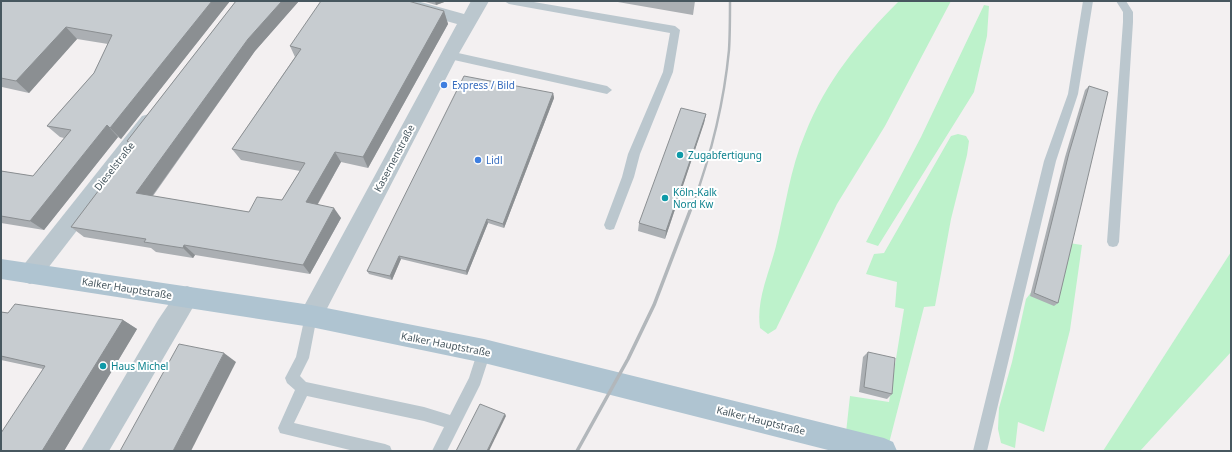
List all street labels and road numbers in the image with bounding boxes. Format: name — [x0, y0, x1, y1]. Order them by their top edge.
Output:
street label: Kasernenstraße — [370, 122, 418, 194]
street label: Dieselstraße — [90, 138, 138, 193]
street label: Kalker Hauptstraße — [81, 274, 173, 302]
street label: Kalker Hauptstraße — [400, 328, 492, 360]
street label: Kalker Hauptstraße — [715, 402, 807, 438]

